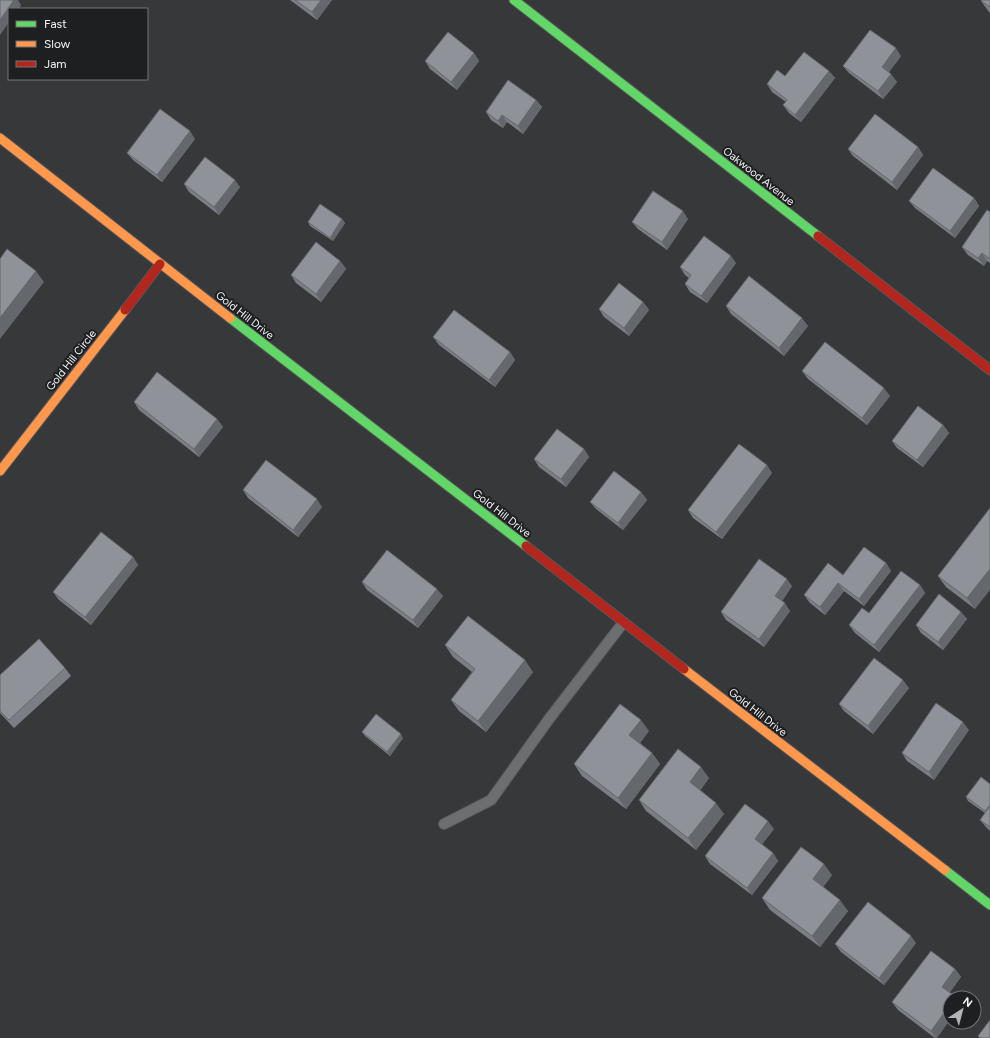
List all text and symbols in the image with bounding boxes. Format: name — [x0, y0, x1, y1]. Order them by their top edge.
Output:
legend — [8, 8, 148, 80]
text: Fast — [44, 17, 67, 31]
text: Slow — [44, 37, 71, 51]
text: Jam — [44, 57, 67, 71]
street label: Oakwood Avenue — [720, 144, 797, 208]
street label: Gold Hill Drive — [213, 289, 276, 342]
street label: Gold Hill Circle — [44, 327, 99, 393]
street label: Gold Hill Drive — [470, 487, 533, 540]
street label: Gold Hill Drive — [726, 686, 789, 739]
north arrow — [942, 990, 982, 1030]
text: N — [960, 995, 975, 1010]

